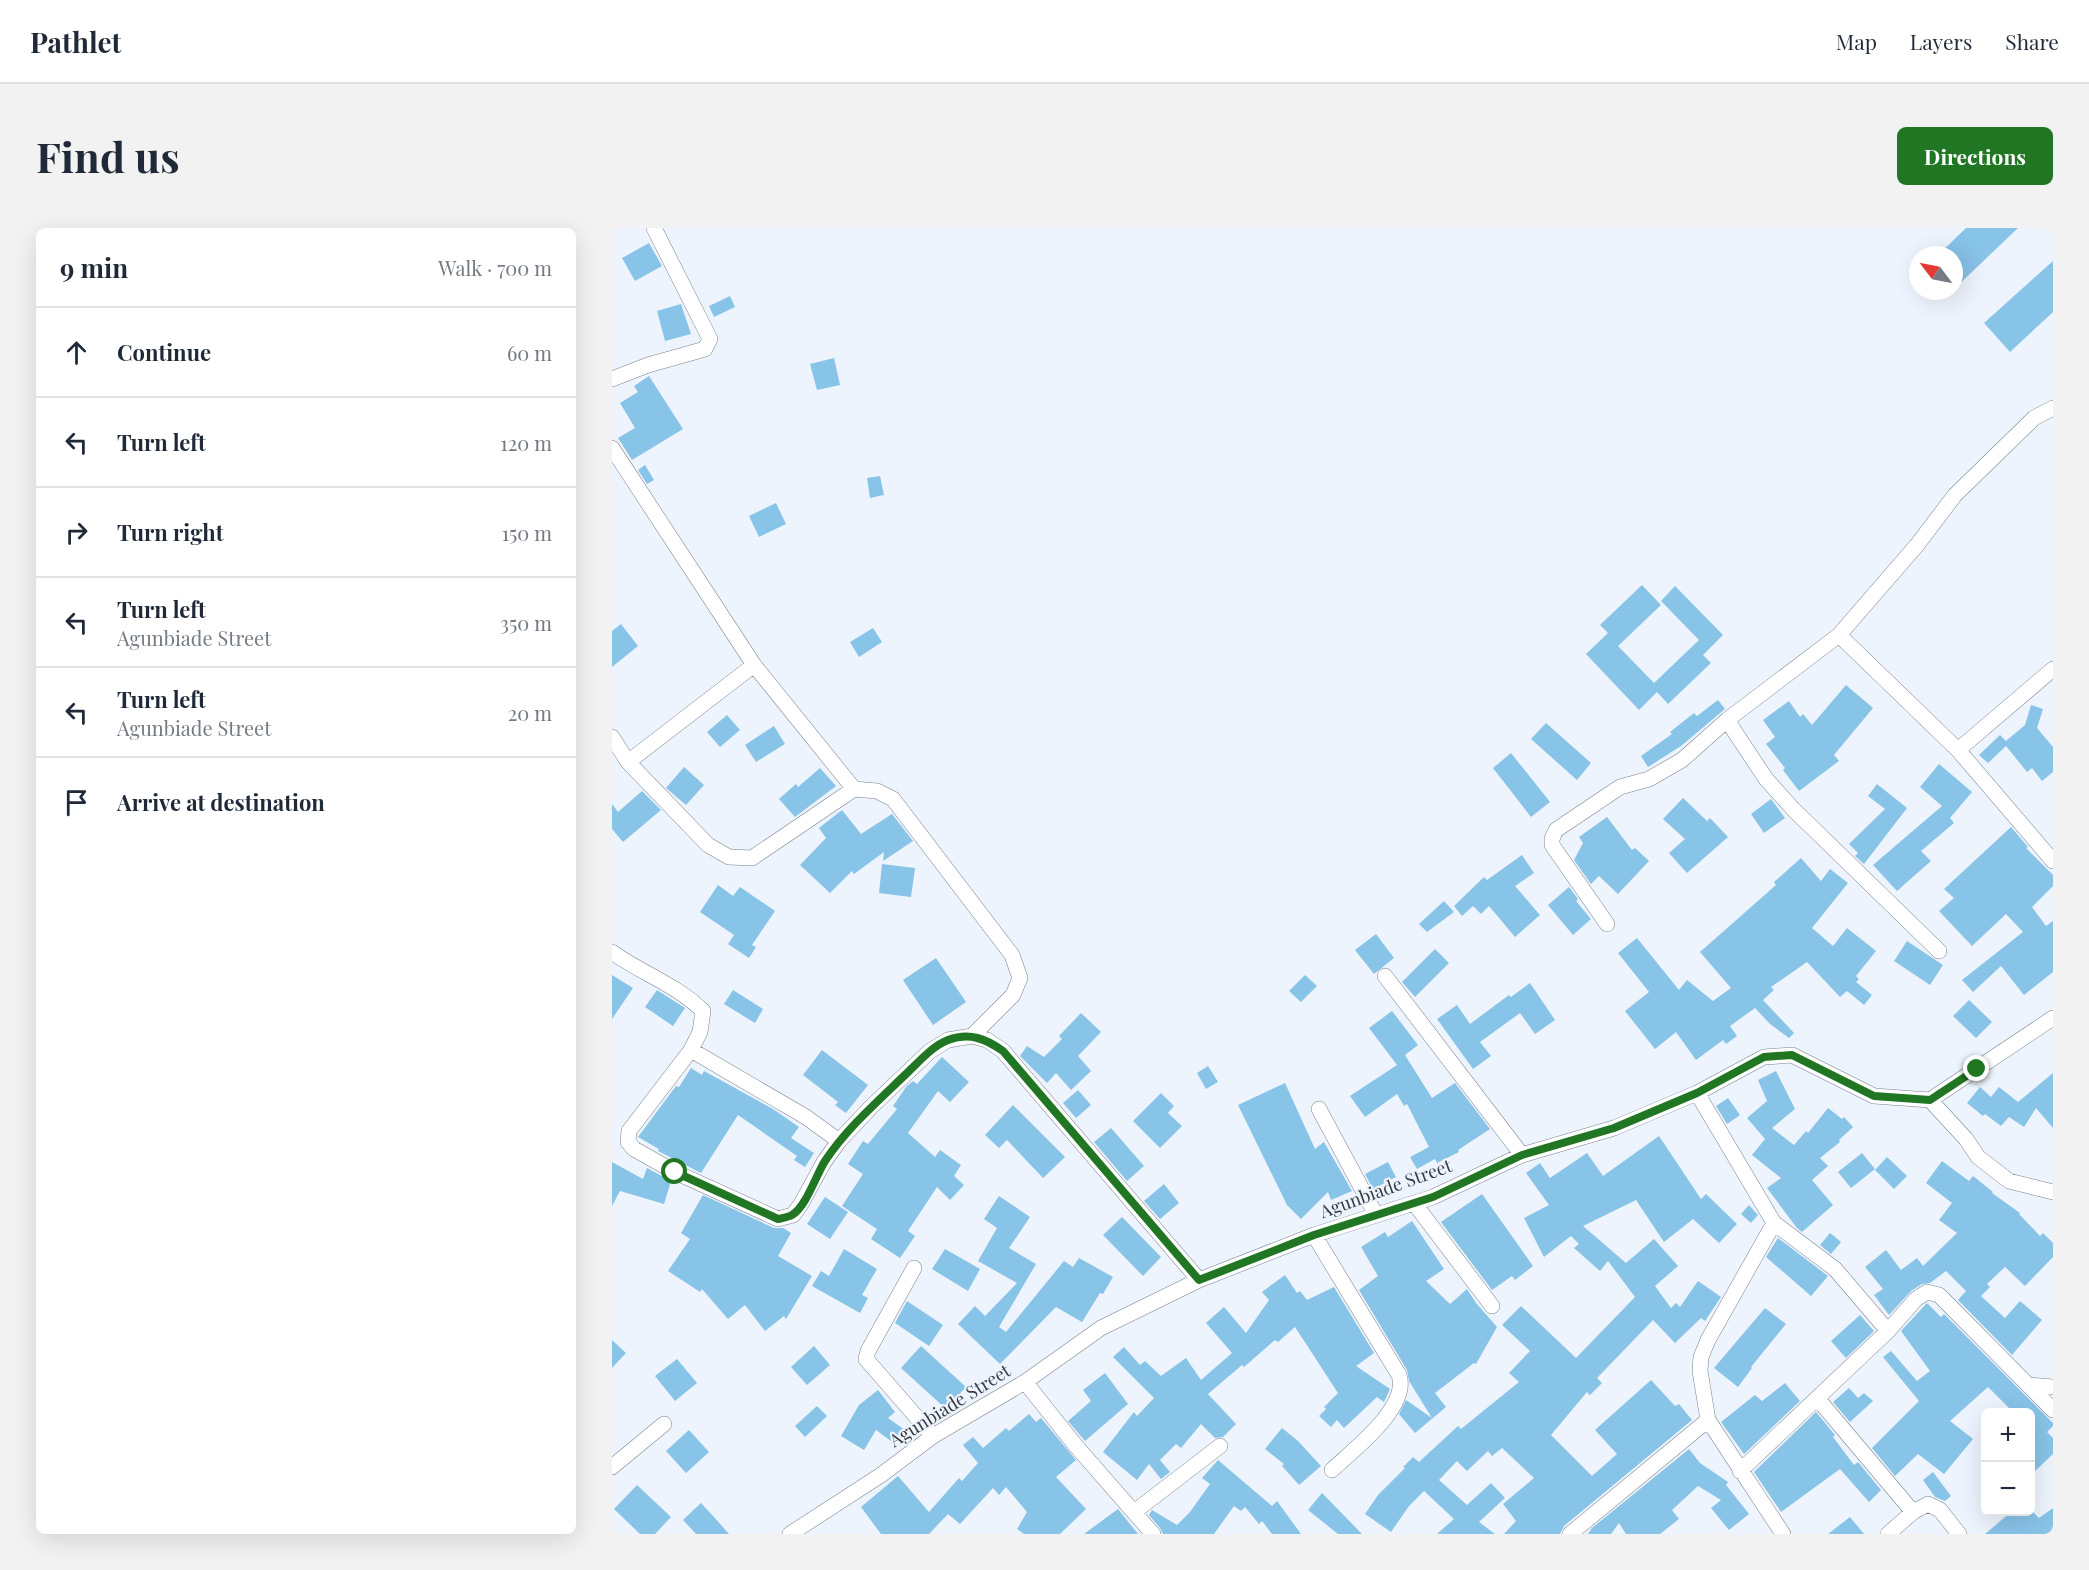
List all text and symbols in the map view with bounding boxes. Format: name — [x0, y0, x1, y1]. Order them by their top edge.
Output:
text: Pathlet — [30, 23, 121, 60]
text: Map — [1836, 27, 1877, 55]
text: Layers — [1910, 27, 1972, 55]
text: Share — [2005, 27, 2059, 55]
button: Directions — [1897, 127, 2053, 185]
text: Find us — [36, 128, 180, 184]
north arrow — [1909, 246, 1963, 300]
text: 9 min — [60, 250, 128, 285]
text: Walk · 700 m — [438, 254, 552, 281]
icon: ahead — [60, 336, 93, 369]
text: Continue — [117, 337, 211, 367]
text: 60 m — [507, 339, 552, 366]
icon: left — [60, 426, 93, 459]
text: Turn left — [117, 427, 206, 457]
text: 120 m — [500, 429, 552, 456]
icon: right — [60, 516, 93, 549]
text: Turn right — [117, 517, 223, 547]
text: 150 m — [502, 519, 552, 546]
text: Turn left — [117, 594, 206, 624]
icon: left — [60, 606, 93, 639]
text: 350 m — [500, 609, 552, 636]
text: Agunbiade Street — [117, 624, 271, 651]
text: Turn left — [117, 684, 206, 714]
icon: left — [60, 696, 93, 729]
text: 20 m — [508, 699, 552, 726]
text: Agunbiade Street — [117, 714, 271, 741]
icon: arrive — [60, 786, 93, 819]
text: Arrive at destination — [117, 787, 325, 817]
route end — [1963, 1055, 1989, 1081]
street label: Agunbiade Street — [1315, 1153, 1456, 1223]
route start — [661, 1158, 687, 1184]
street label: Agunbiade Street — [883, 1358, 1015, 1453]
map controls — [1981, 1408, 2035, 1516]
button: + — [1981, 1408, 2035, 1462]
button: − — [1981, 1462, 2035, 1516]

